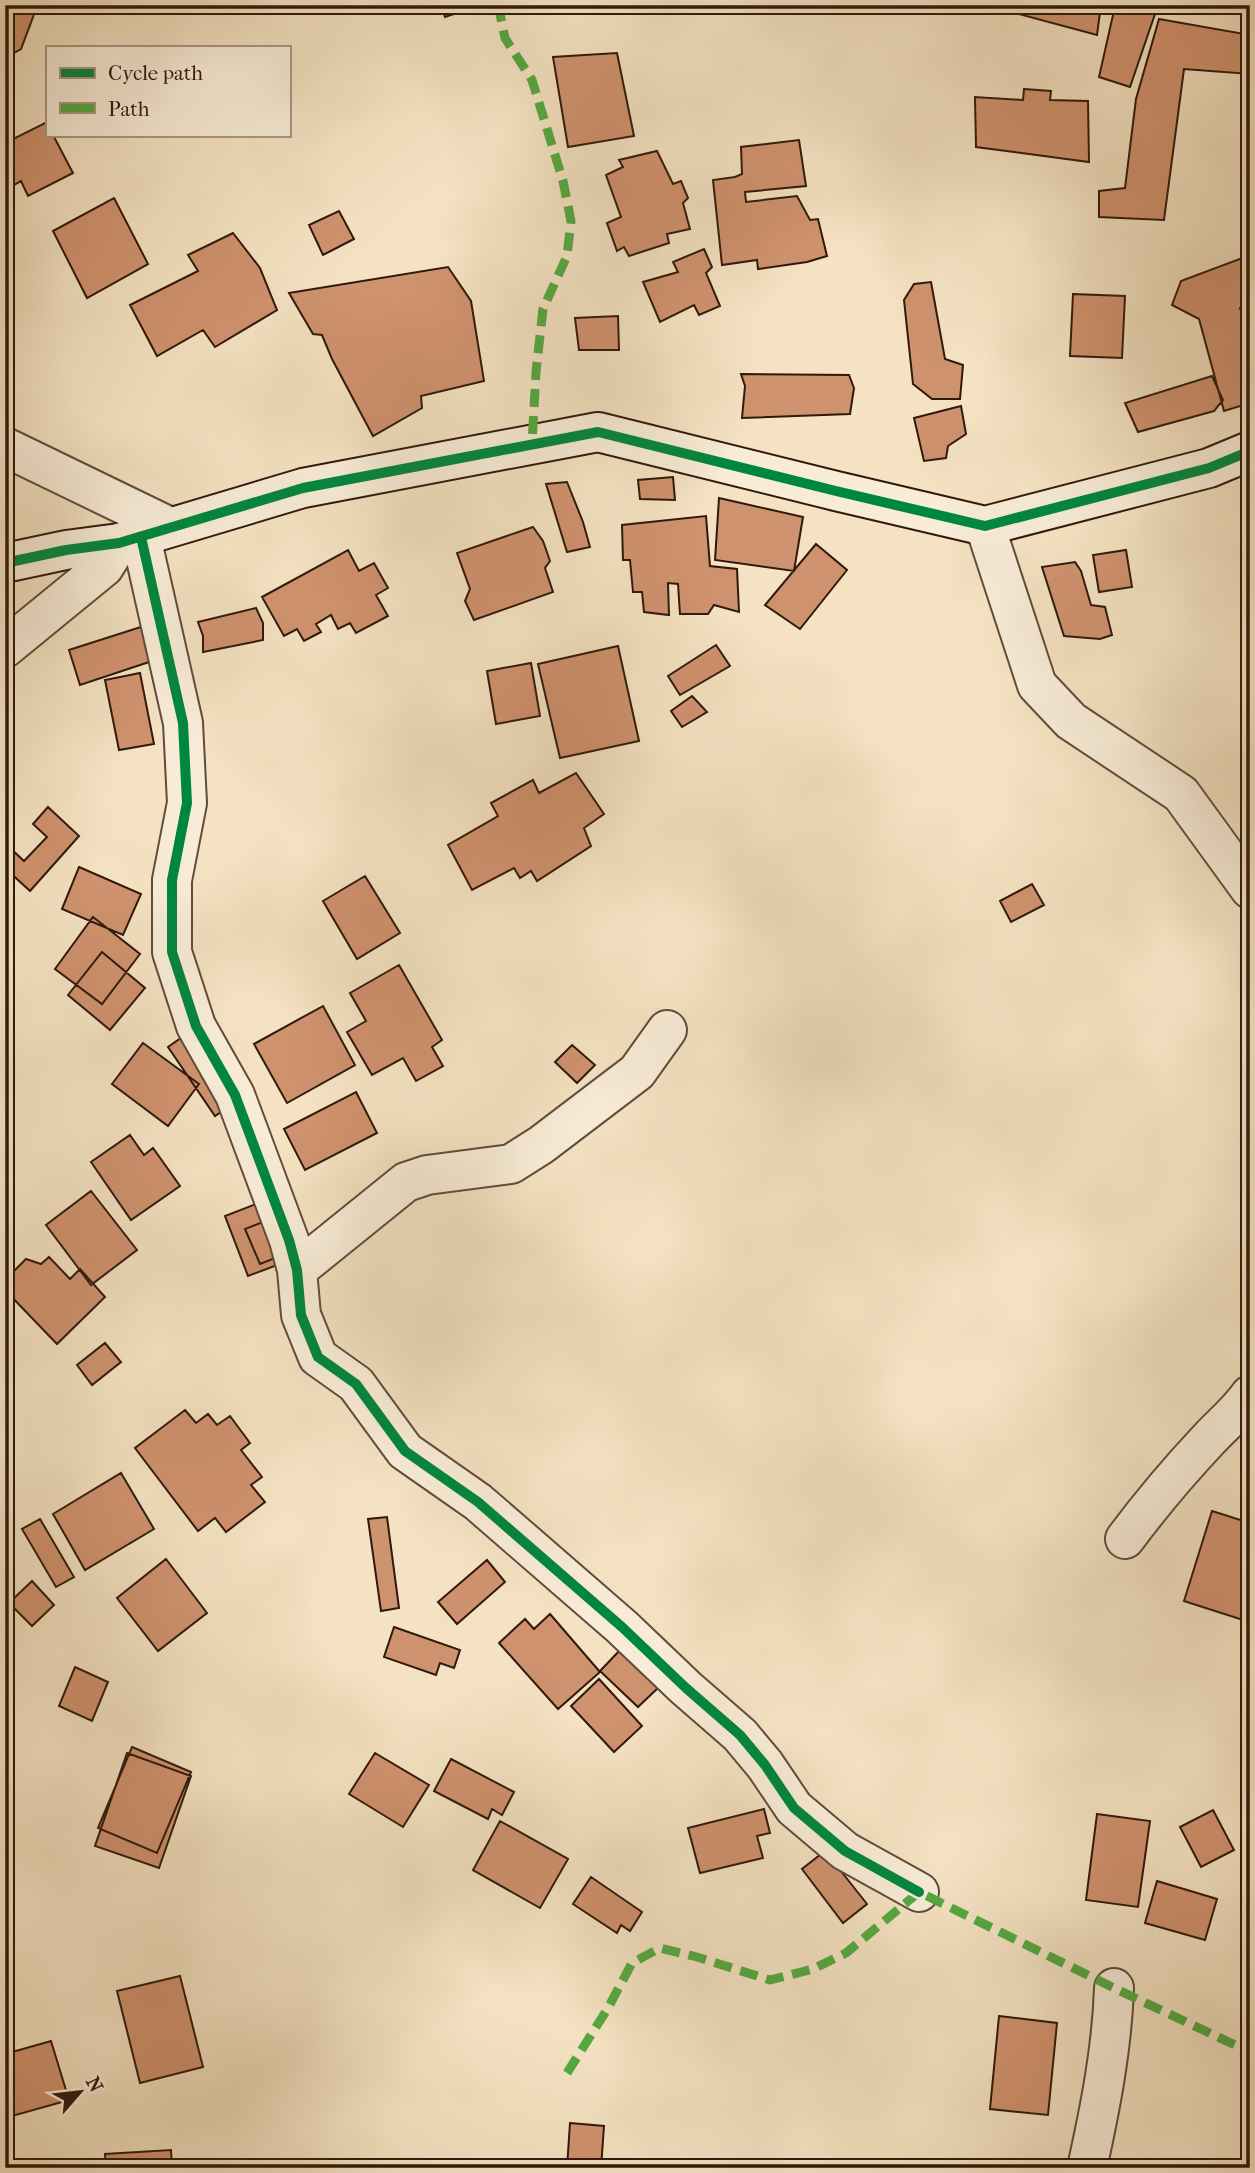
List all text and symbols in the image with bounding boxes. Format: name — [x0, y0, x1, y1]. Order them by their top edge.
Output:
legend — [46, 46, 290, 136]
text: Cycle path — [108, 61, 203, 85]
text: Path — [108, 97, 150, 121]
north arrow — [46, 2058, 116, 2128]
text: N — [81, 2073, 107, 2097]

